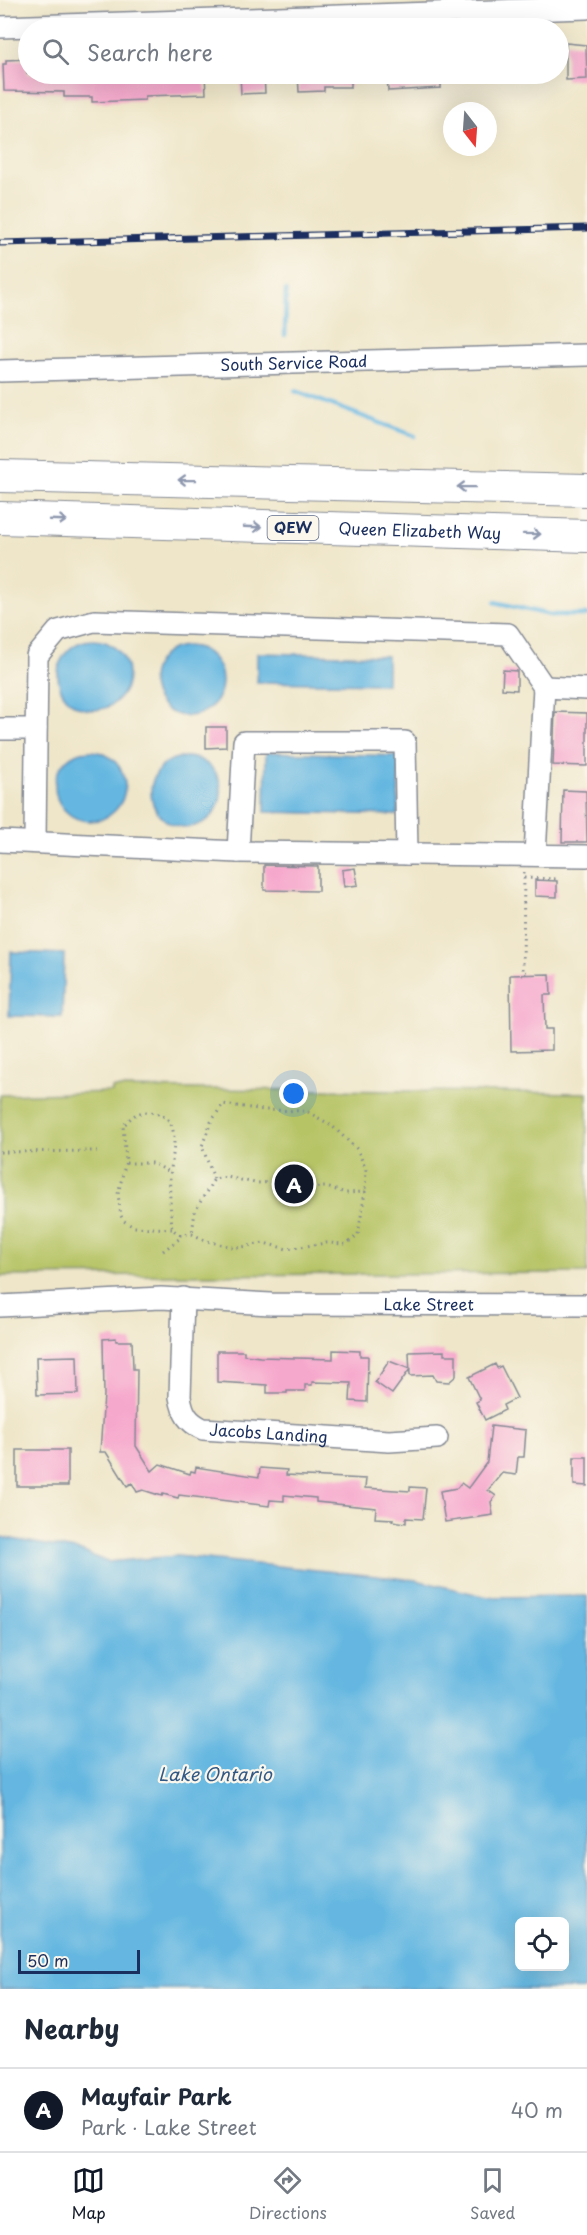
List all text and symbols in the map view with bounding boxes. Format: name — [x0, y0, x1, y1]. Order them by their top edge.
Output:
search box — [18, 18, 569, 84]
icon: search — [39, 35, 72, 68]
text: Search here — [87, 35, 213, 68]
north arrow — [443, 102, 497, 156]
street label: South Service Road — [220, 348, 368, 376]
one-way arrow — [177, 475, 197, 486]
one-way arrow — [456, 481, 476, 493]
one-way arrow — [48, 514, 68, 526]
street label: Queen Elizabeth Way — [338, 515, 502, 544]
road number: QEW — [268, 516, 318, 540]
one-way arrow — [243, 521, 263, 533]
one-way arrow — [522, 529, 542, 540]
your location — [279, 1079, 308, 1108]
pin: A — [274, 1162, 314, 1206]
street label: Lake Street — [384, 1291, 474, 1316]
street label: Jacobs Landing — [209, 1416, 328, 1448]
water label: Lake Ontario — [158, 1760, 273, 1787]
map controls — [515, 1917, 569, 1971]
button: locate — [515, 1917, 569, 1971]
scale bar — [18, 1947, 140, 1974]
text: 50 m — [27, 1948, 68, 1972]
text: Nearby — [24, 2009, 119, 2048]
text: Mayfair Park — [81, 2079, 232, 2112]
text: A — [36, 2095, 51, 2125]
text: 40 m — [511, 2095, 563, 2125]
text: Park · Lake Street — [81, 2112, 257, 2142]
tab: Map — [72, 2164, 106, 2224]
tab: Directions — [249, 2164, 327, 2224]
tab: Saved — [470, 2164, 515, 2224]

